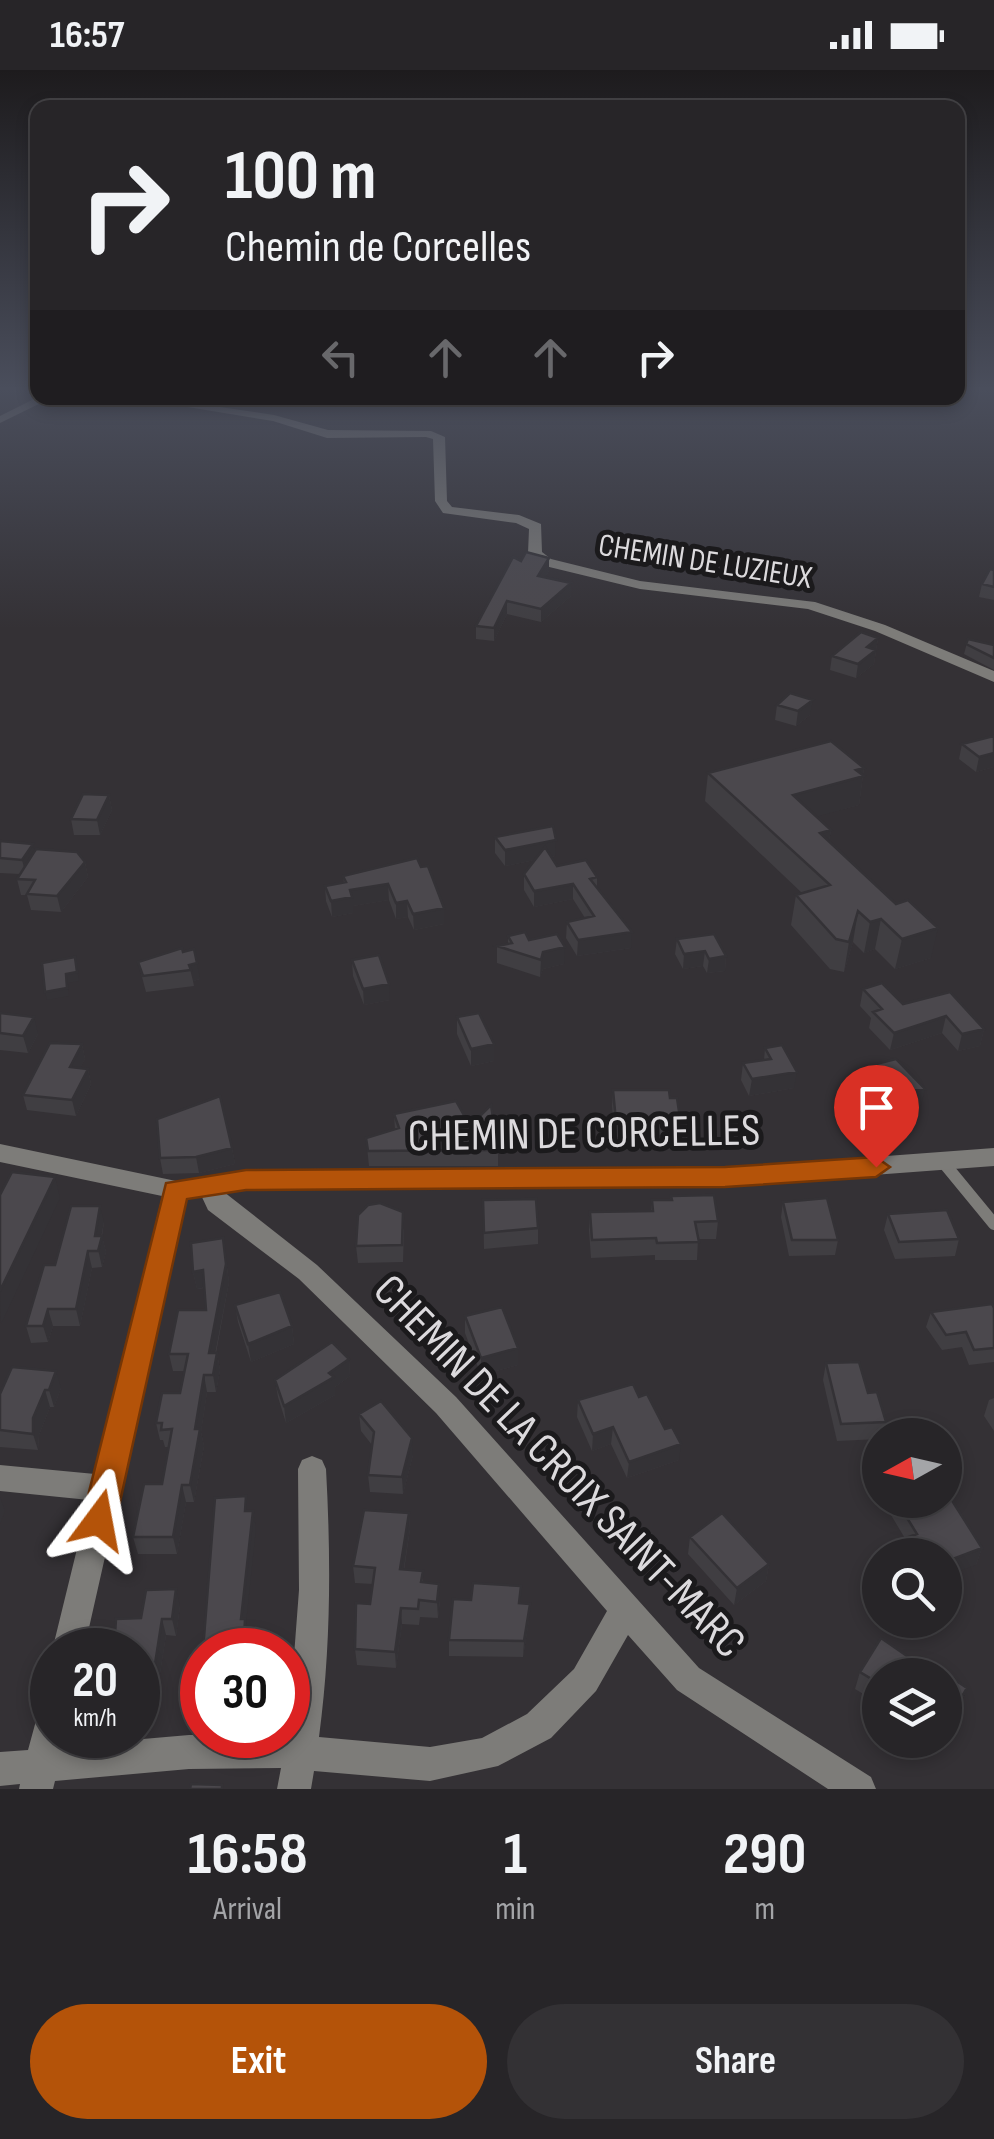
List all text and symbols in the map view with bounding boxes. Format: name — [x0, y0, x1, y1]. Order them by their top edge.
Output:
text: 16:57 — [50, 13, 124, 58]
text: 100 m — [225, 135, 376, 219]
icon: right — [60, 140, 190, 270]
text: Chemin de Corcelles — [225, 220, 531, 275]
icon: left — [313, 330, 368, 385]
icon: ahead — [418, 330, 473, 385]
icon: ahead — [523, 330, 578, 385]
icon: right — [628, 330, 683, 385]
street label: CHEMIN DE LUZIEUX — [596, 526, 815, 598]
pin — [834, 1065, 919, 1168]
icon: arrive — [849, 1080, 904, 1135]
street label: CHEMIN DE CORCELLES — [407, 1103, 761, 1165]
street label: CHEMIN DE LA CROIX SAINT-MARC — [361, 1264, 757, 1670]
north arrow — [862, 1418, 962, 1518]
map controls — [862, 1418, 962, 1758]
position arrow — [47, 1468, 151, 1572]
button: search — [862, 1538, 962, 1638]
speed limit sign: 30 — [180, 1628, 310, 1758]
text: 20 — [72, 1651, 118, 1711]
button: layers — [862, 1658, 962, 1758]
text: km/h — [73, 1703, 117, 1734]
text: 16:58 — [188, 1819, 308, 1891]
text: 1 — [504, 1819, 527, 1891]
text: 290 — [723, 1819, 806, 1891]
text: Arrival — [213, 1890, 282, 1929]
text: min — [495, 1890, 535, 1929]
text: m — [754, 1890, 775, 1929]
button: Exit — [30, 2004, 487, 2119]
button: Share — [507, 2004, 964, 2119]

